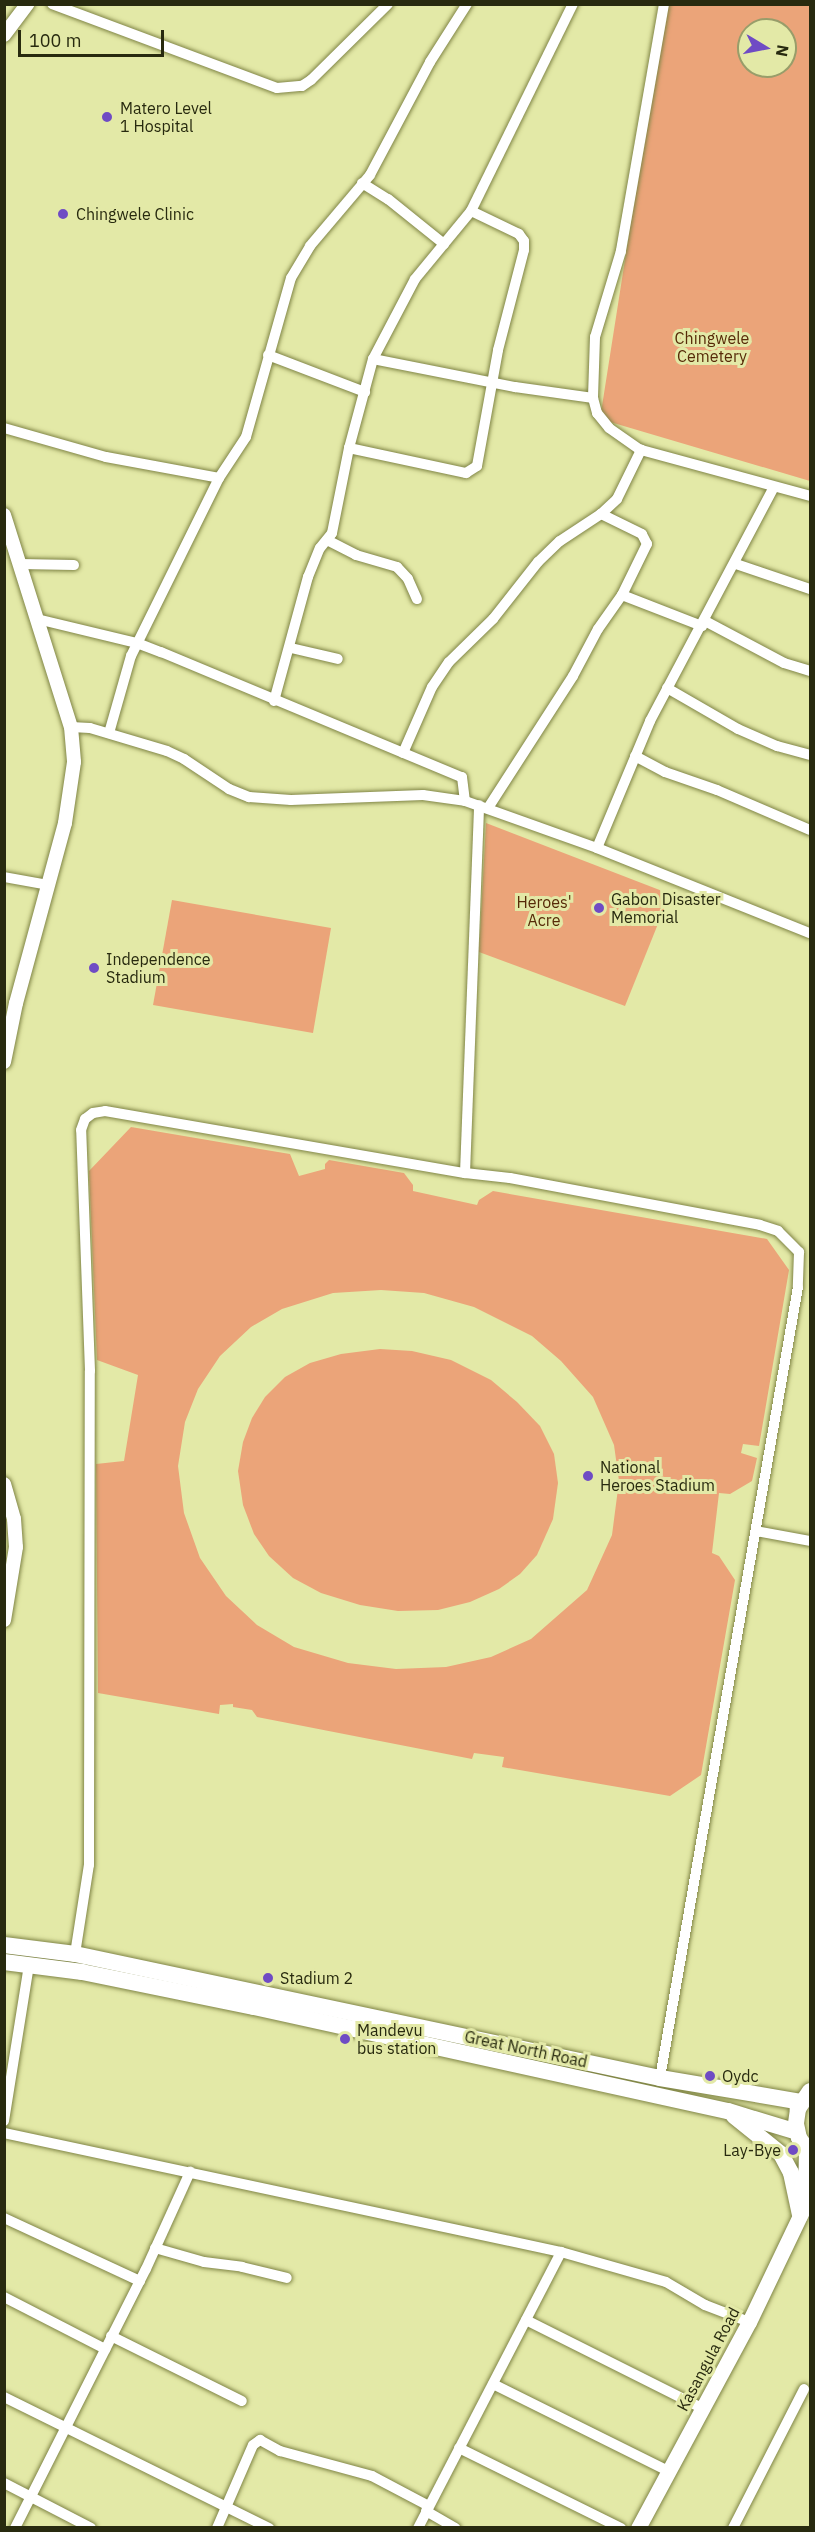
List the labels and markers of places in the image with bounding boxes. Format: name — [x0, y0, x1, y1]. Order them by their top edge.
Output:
place label: Matero Level 1 Hospital — [120, 98, 212, 136]
marker: Matero Level 1 Hospital — [98, 108, 116, 126]
place label: Chingwele Clinic — [76, 204, 194, 224]
marker: Chingwele Clinic — [54, 205, 72, 223]
place label: Gabon Disaster Memorial — [611, 889, 721, 927]
marker: Gabon Disaster Memorial — [592, 901, 606, 915]
place label: Independence Stadium — [106, 949, 211, 987]
marker: Independence Stadium — [87, 961, 101, 975]
place label: National Heroes Stadium — [600, 1457, 715, 1495]
marker: National Heroes Stadium — [581, 1469, 595, 1483]
place label: Stadium 2 — [280, 1968, 353, 1988]
marker: Stadium 2 — [261, 1971, 275, 1985]
place label: Mandevu bus station — [357, 2020, 436, 2058]
marker: Mandevu bus station — [338, 2032, 352, 2046]
place label: Oydc — [722, 2066, 759, 2086]
marker: Oydc — [703, 2069, 717, 2083]
place label: Lay-Bye — [723, 2140, 781, 2160]
marker: Lay-Bye — [786, 2143, 800, 2157]

